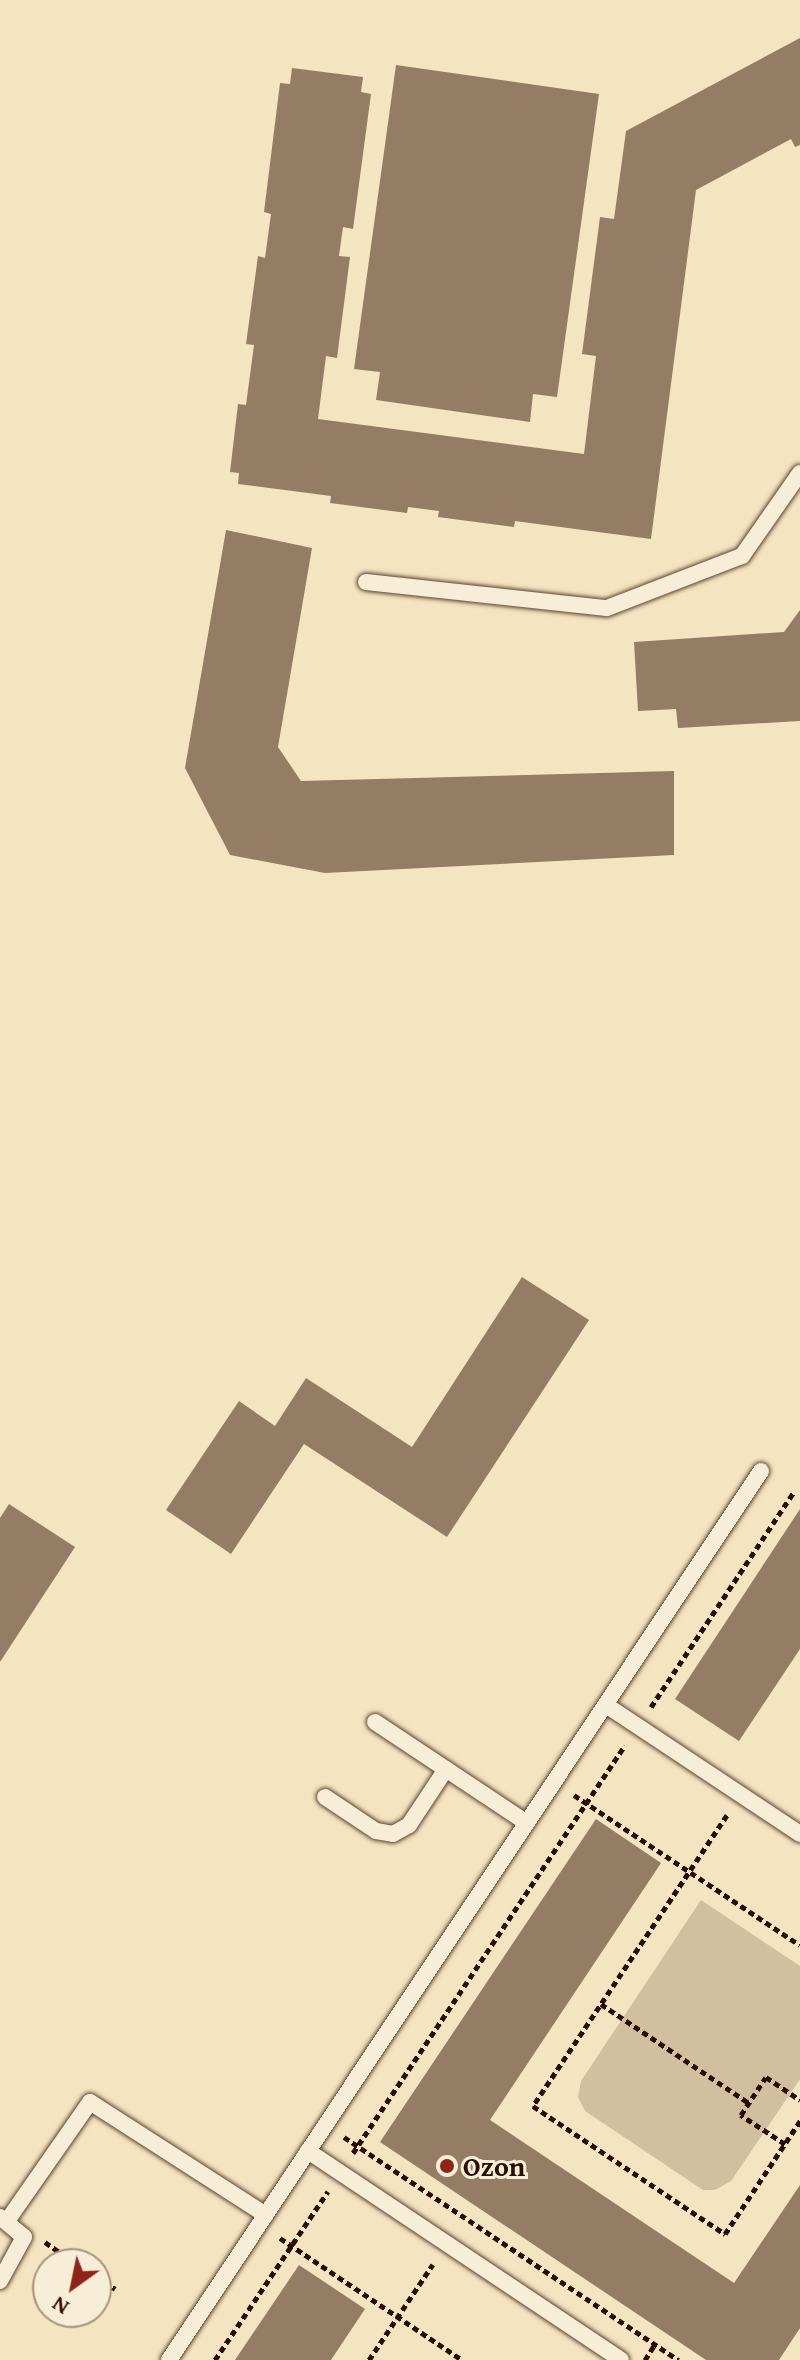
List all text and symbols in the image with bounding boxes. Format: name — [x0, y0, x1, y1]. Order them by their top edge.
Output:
place label: Ozon — [463, 2149, 525, 2183]
marker: Ozon — [438, 2157, 456, 2175]
north arrow — [32, 2248, 112, 2328]
text: N — [45, 2289, 75, 2324]

